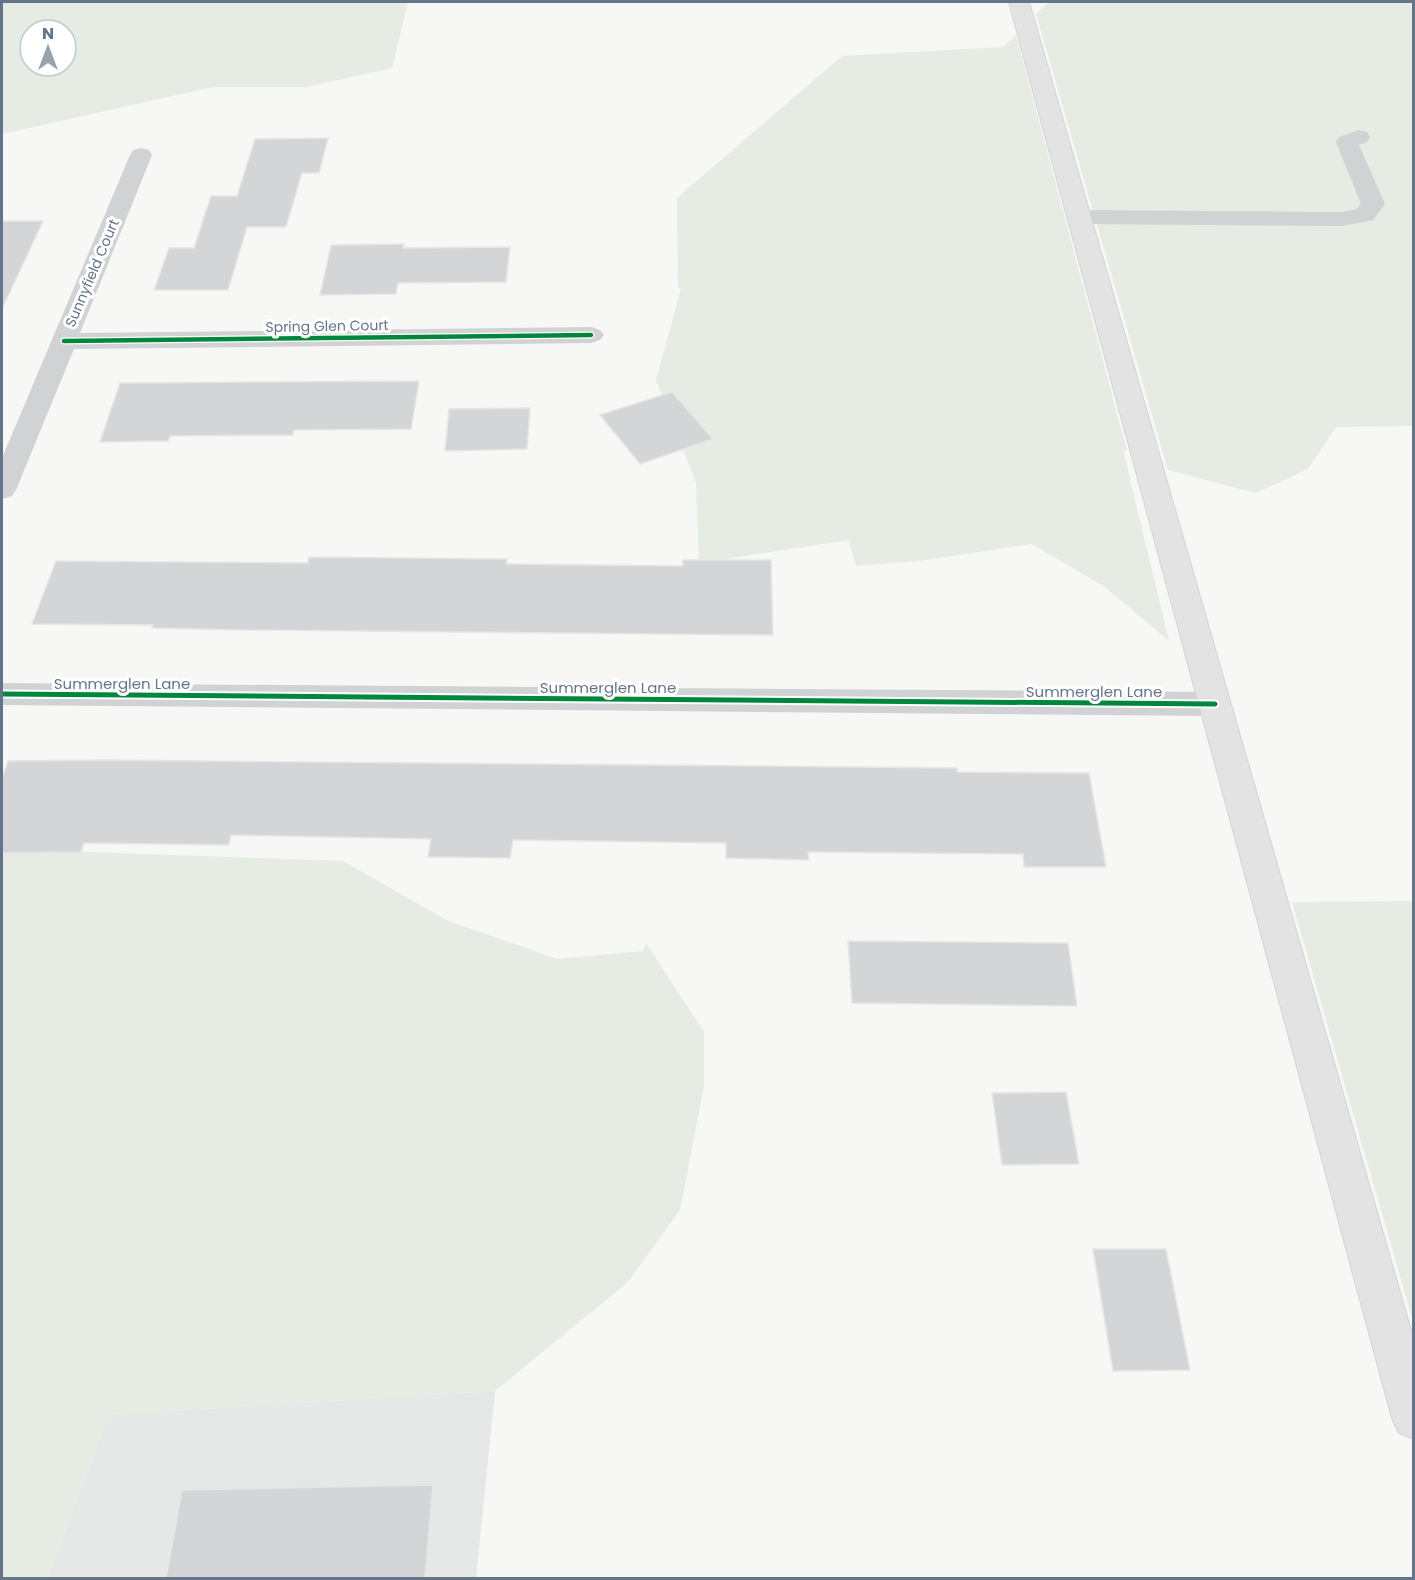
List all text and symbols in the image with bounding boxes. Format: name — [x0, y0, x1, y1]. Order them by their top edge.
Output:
north arrow — [18, 18, 78, 78]
text: N — [42, 22, 54, 45]
street label: Sunnyfield Court — [60, 216, 124, 330]
street label: Spring Glen Court — [265, 315, 389, 337]
street label: Summerglen Lane — [54, 673, 190, 694]
street label: Summerglen Lane — [540, 677, 676, 698]
street label: Summerglen Lane — [1026, 681, 1162, 702]

